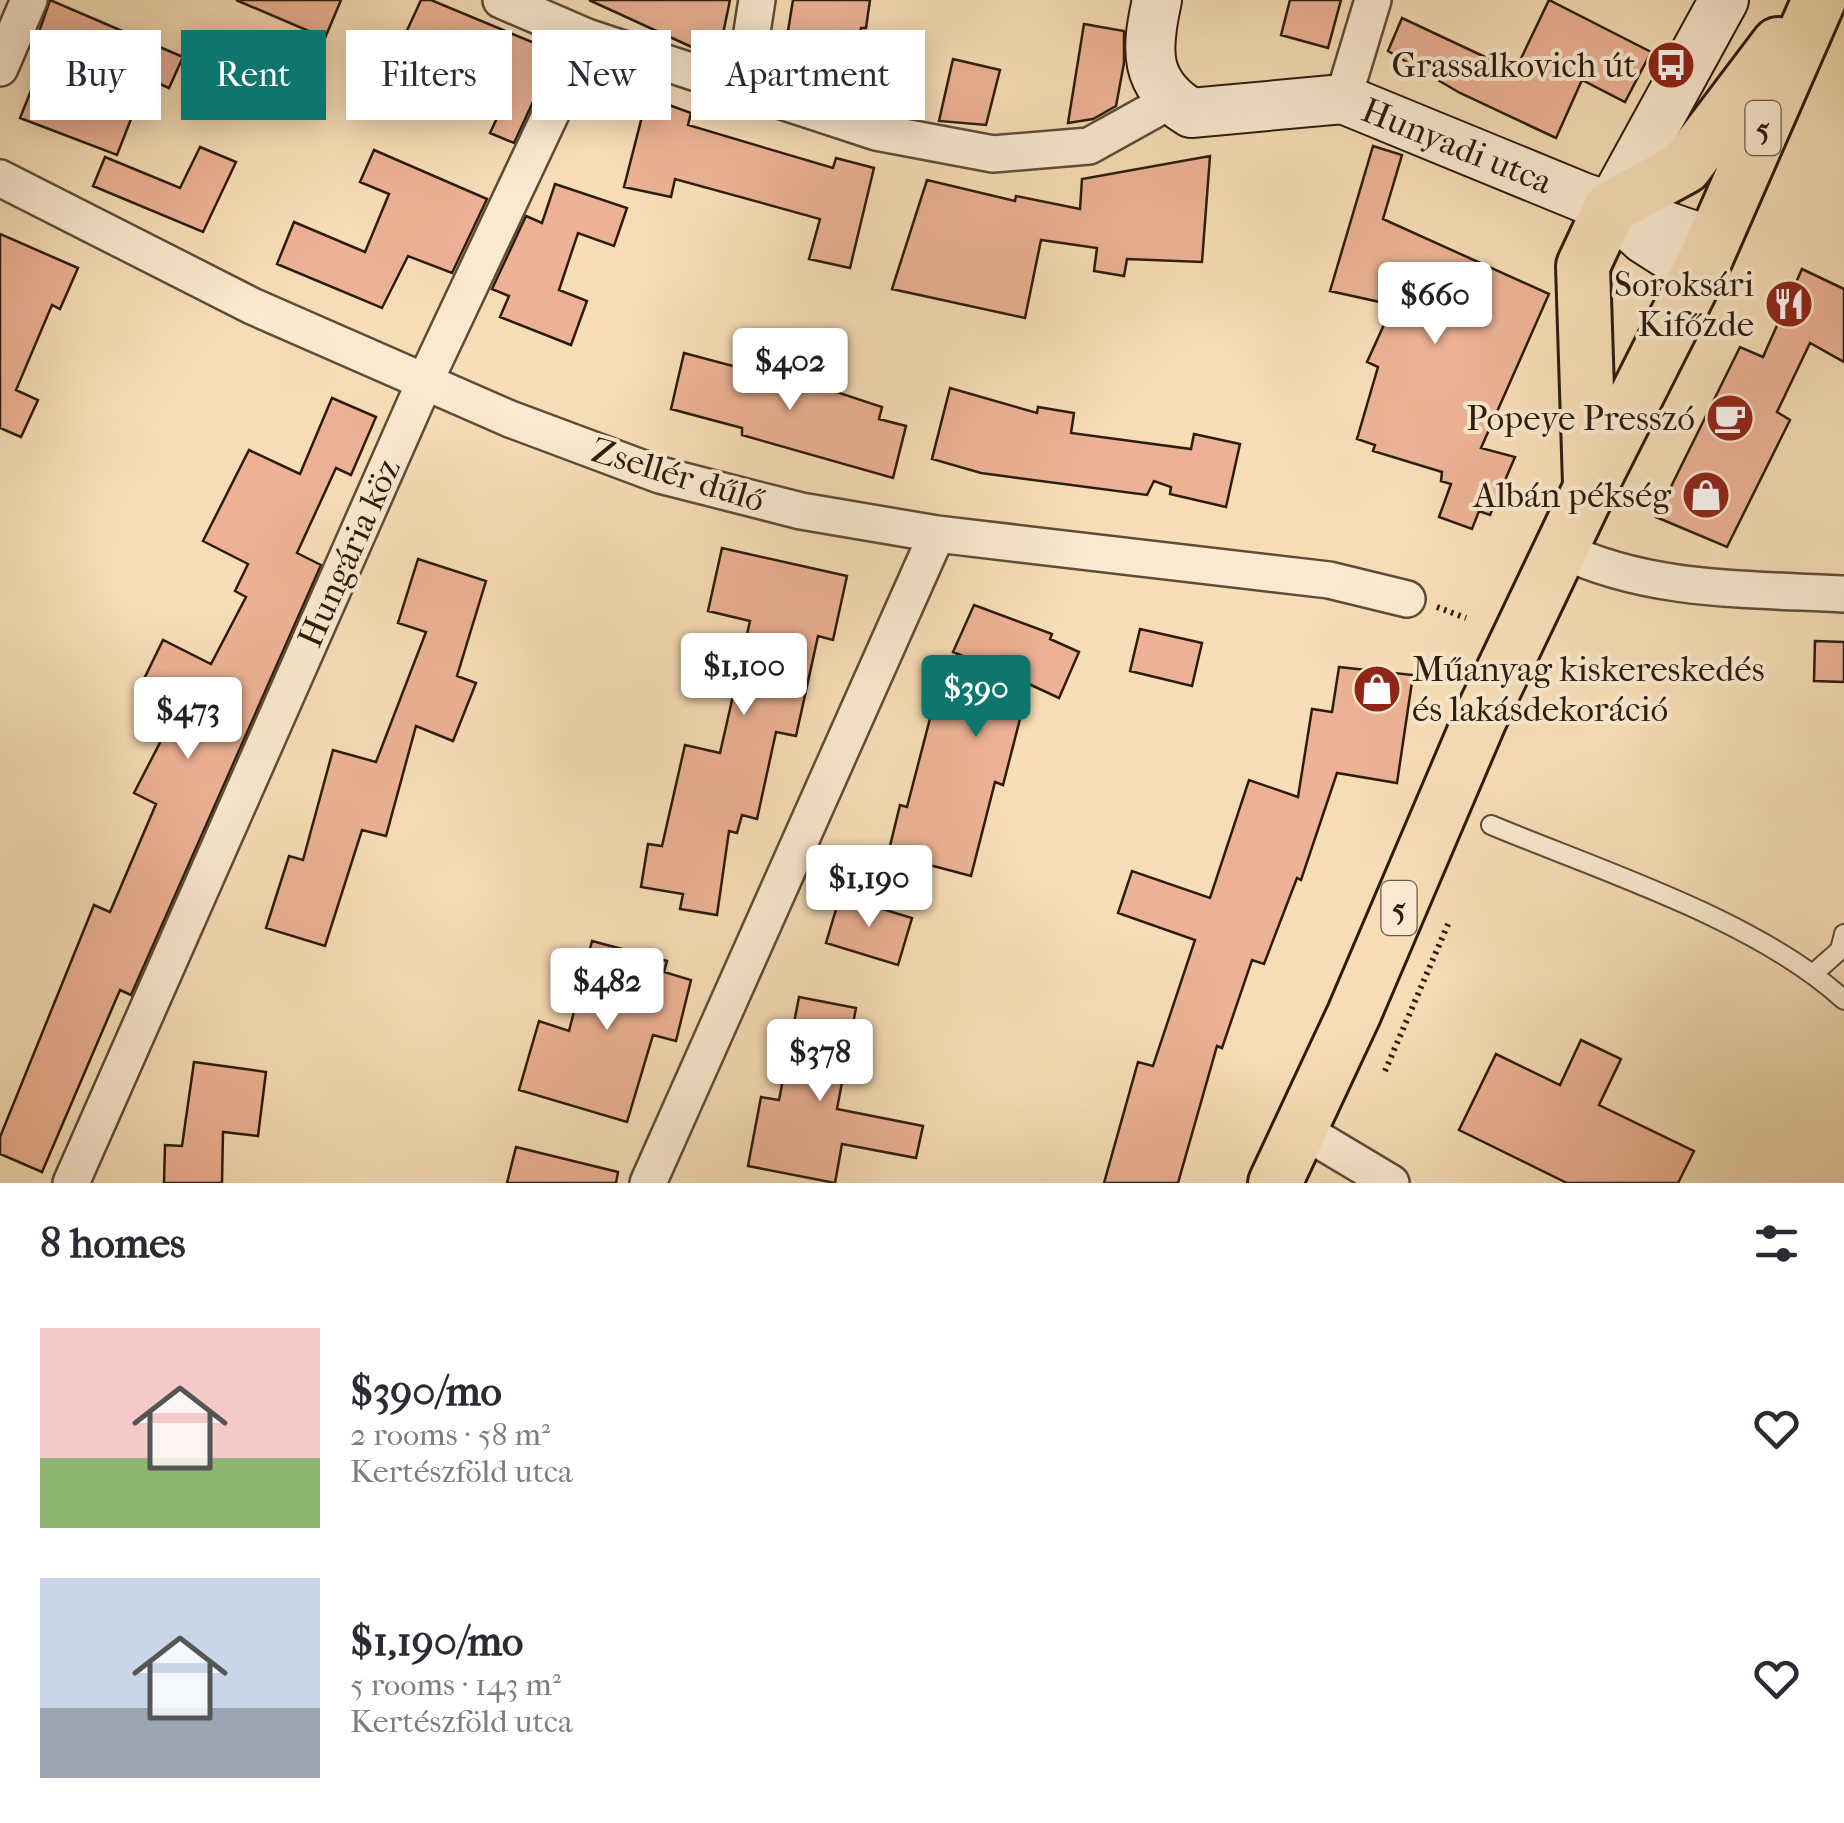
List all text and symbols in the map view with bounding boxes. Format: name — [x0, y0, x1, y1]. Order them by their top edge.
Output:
chip: Buy — [30, 30, 161, 120]
chip: Rent — [181, 30, 326, 120]
chip: Filters — [346, 30, 512, 120]
chip: New — [532, 30, 671, 120]
chip: Apartment — [691, 30, 925, 120]
bus stop icon: Grassalkovich út — [1645, 39, 1697, 91]
place label: Grassalkovich út — [1392, 45, 1637, 86]
street label: Hunyadi utca — [1356, 89, 1559, 203]
road number: 5 — [1746, 101, 1780, 155]
pin: $660 — [1376, 262, 1494, 347]
place label: Soroksári Kifőzde — [1614, 264, 1754, 345]
text: $660 — [1400, 276, 1470, 313]
restaurant icon: Soroksári Kifőzde — [1763, 278, 1815, 330]
pin: $402 — [731, 328, 849, 413]
text: $402 — [755, 342, 825, 379]
cafe icon: Popeye Presszó — [1704, 392, 1756, 444]
place label: Popeye Presszó — [1466, 398, 1695, 439]
street label: Zsellér dűlő — [587, 429, 770, 521]
street label: Hungária köz — [289, 452, 409, 654]
shop icon: Albán pékség — [1680, 469, 1732, 521]
place label: Albán pékség — [1471, 475, 1671, 516]
pin: $1,100 — [663, 633, 825, 718]
text: $1,100 — [703, 647, 785, 684]
place label: Műanyag kiskereskedés és lakásdekoráció — [1412, 649, 1765, 730]
pin: $390 — [917, 655, 1035, 740]
shop icon: Műanyag kiskereskedés és lakásdekoráció — [1351, 663, 1403, 715]
text: $390 — [943, 669, 1009, 706]
pin: $473 — [129, 677, 247, 762]
text: $473 — [156, 691, 220, 728]
pin: $1,190 — [788, 845, 950, 930]
text: $1,190 — [828, 859, 910, 896]
road number: 5 — [1382, 881, 1416, 935]
pin: $482 — [548, 948, 666, 1033]
text: $482 — [572, 962, 642, 999]
pin: $378 — [761, 1019, 879, 1104]
text: $378 — [789, 1033, 851, 1070]
icon: filters — [1749, 1216, 1804, 1271]
text: 8 homes — [40, 1219, 186, 1268]
text: $390/mo — [350, 1367, 502, 1416]
icon: home — [120, 1368, 240, 1488]
icon: heart — [1749, 1401, 1804, 1456]
text: 2 rooms · 58 m² — [350, 1416, 550, 1453]
text: Kertészföld utca — [350, 1453, 573, 1490]
text: $1,190/mo — [350, 1617, 523, 1666]
icon: home — [120, 1618, 240, 1738]
icon: heart — [1749, 1651, 1804, 1706]
text: 5 rooms · 143 m² — [350, 1666, 561, 1703]
text: Kertészföld utca — [350, 1703, 573, 1740]

